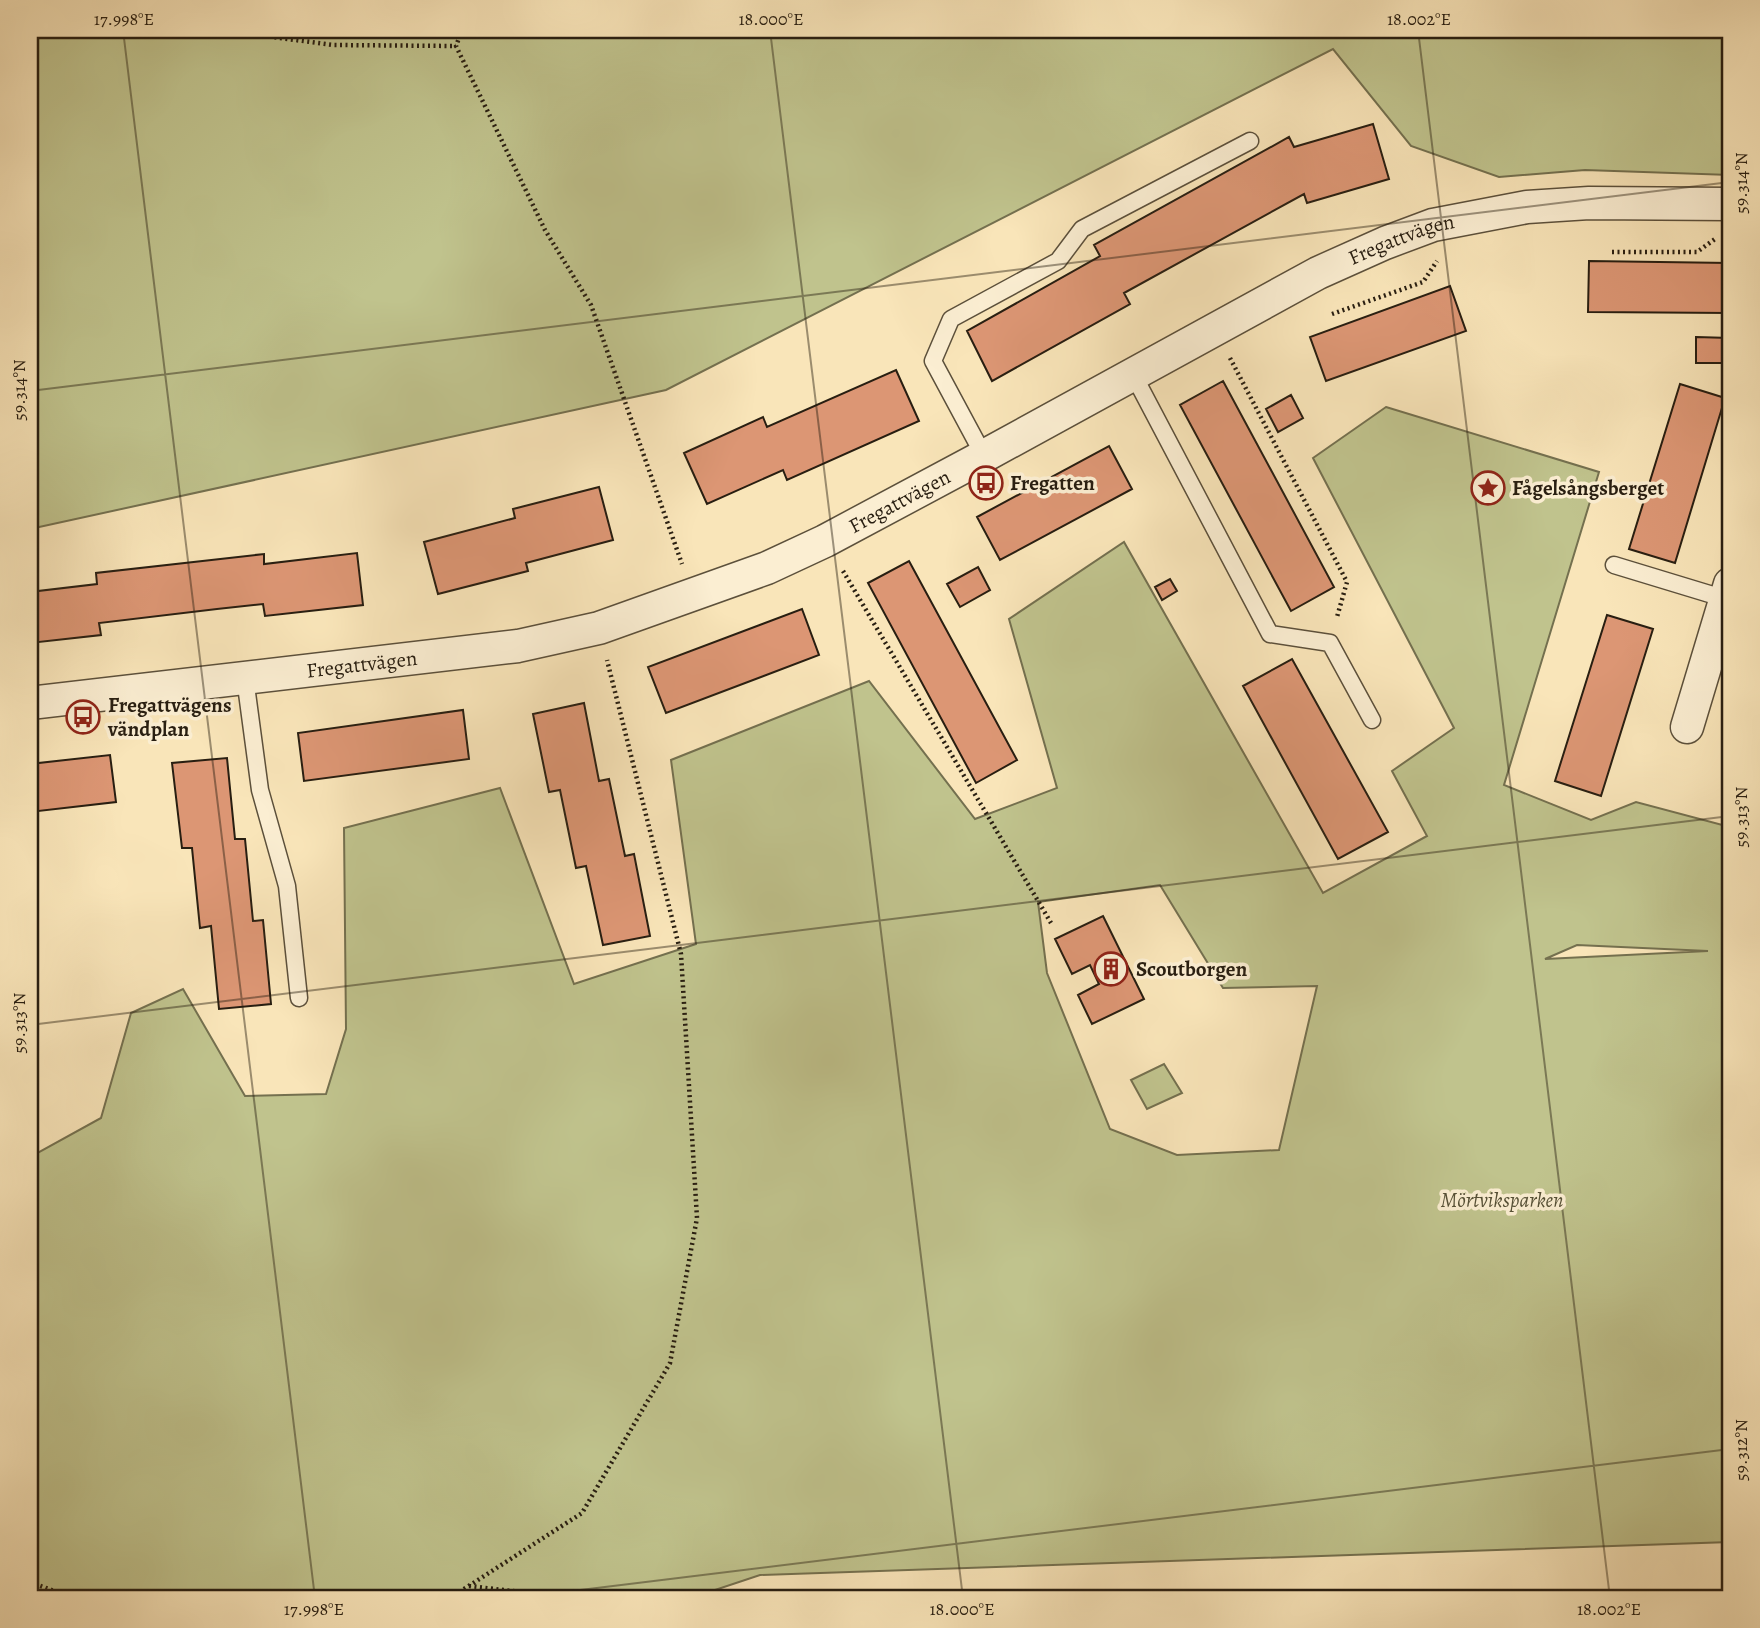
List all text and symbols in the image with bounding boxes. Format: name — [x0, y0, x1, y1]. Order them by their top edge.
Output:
text: 17.998°E — [94, 7, 154, 31]
text: 18.000°E — [738, 7, 804, 31]
text: 18.002°E — [1387, 7, 1451, 31]
text: 59.314°N — [1729, 152, 1753, 214]
street label: Fregattvägen — [1344, 207, 1457, 272]
text: 59.314°N — [7, 359, 31, 421]
street label: Fregattvägen — [844, 463, 955, 540]
bus stop icon: Fregatten — [967, 464, 1005, 502]
place label: Fregatten — [1010, 469, 1095, 497]
place icon: Fågelsångsberget — [1469, 469, 1507, 507]
place label: Fågelsångsberget — [1512, 474, 1664, 502]
street label: Fregattvägen — [305, 644, 419, 685]
place label: Fregattvägens vändplan — [107, 691, 231, 743]
bus stop icon: Fregattvägens vändplan — [64, 698, 102, 736]
text: 59.313°N — [1729, 786, 1753, 847]
building icon: Scoutborgen — [1092, 950, 1130, 988]
place label: Scoutborgen — [1136, 955, 1248, 983]
text: 59.313°N — [7, 992, 31, 1053]
park label: Mörtviksparken — [1441, 1186, 1563, 1214]
text: 59.312°N — [1729, 1419, 1753, 1481]
text: 17.998°E — [284, 1597, 344, 1621]
text: 18.000°E — [929, 1597, 995, 1621]
text: 18.002°E — [1577, 1597, 1641, 1621]

